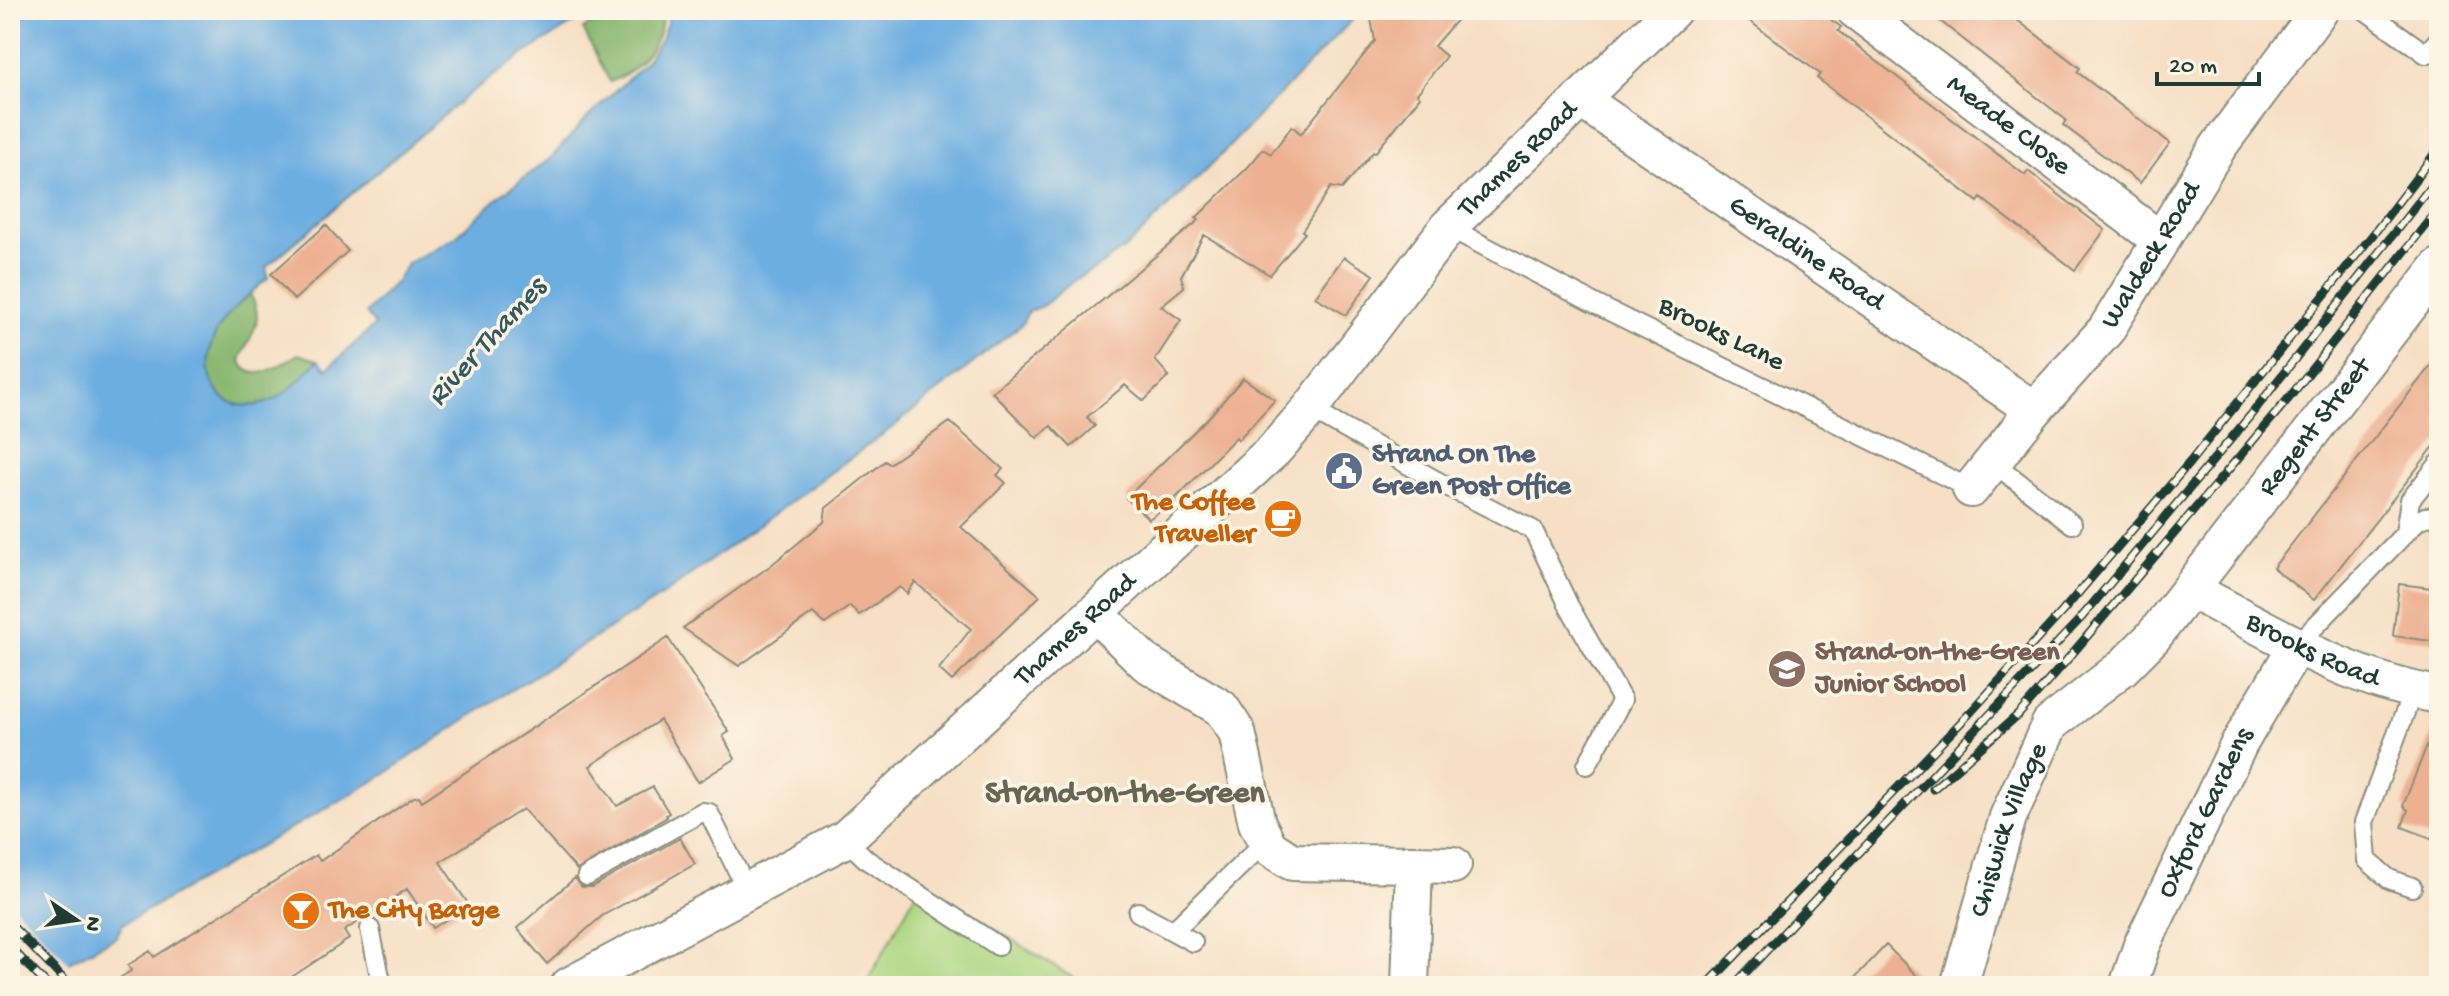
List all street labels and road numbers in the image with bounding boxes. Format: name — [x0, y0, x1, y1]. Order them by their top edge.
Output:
street label: Meade Close — [1939, 68, 2078, 184]
street label: Thames Road — [1450, 92, 1587, 226]
street label: Waldeck Road — [2094, 174, 2210, 335]
street label: Geraldine Road — [1722, 189, 1893, 320]
street label: Brooks Lane — [1652, 290, 1790, 380]
street label: Regent Street — [2251, 350, 2380, 503]
street label: Thames Road — [1006, 564, 1146, 695]
street label: Brooks Road — [2239, 605, 2386, 696]
street label: Oxford Gardens — [2151, 721, 2262, 904]
street label: Chiswick Village — [1963, 737, 2056, 921]

